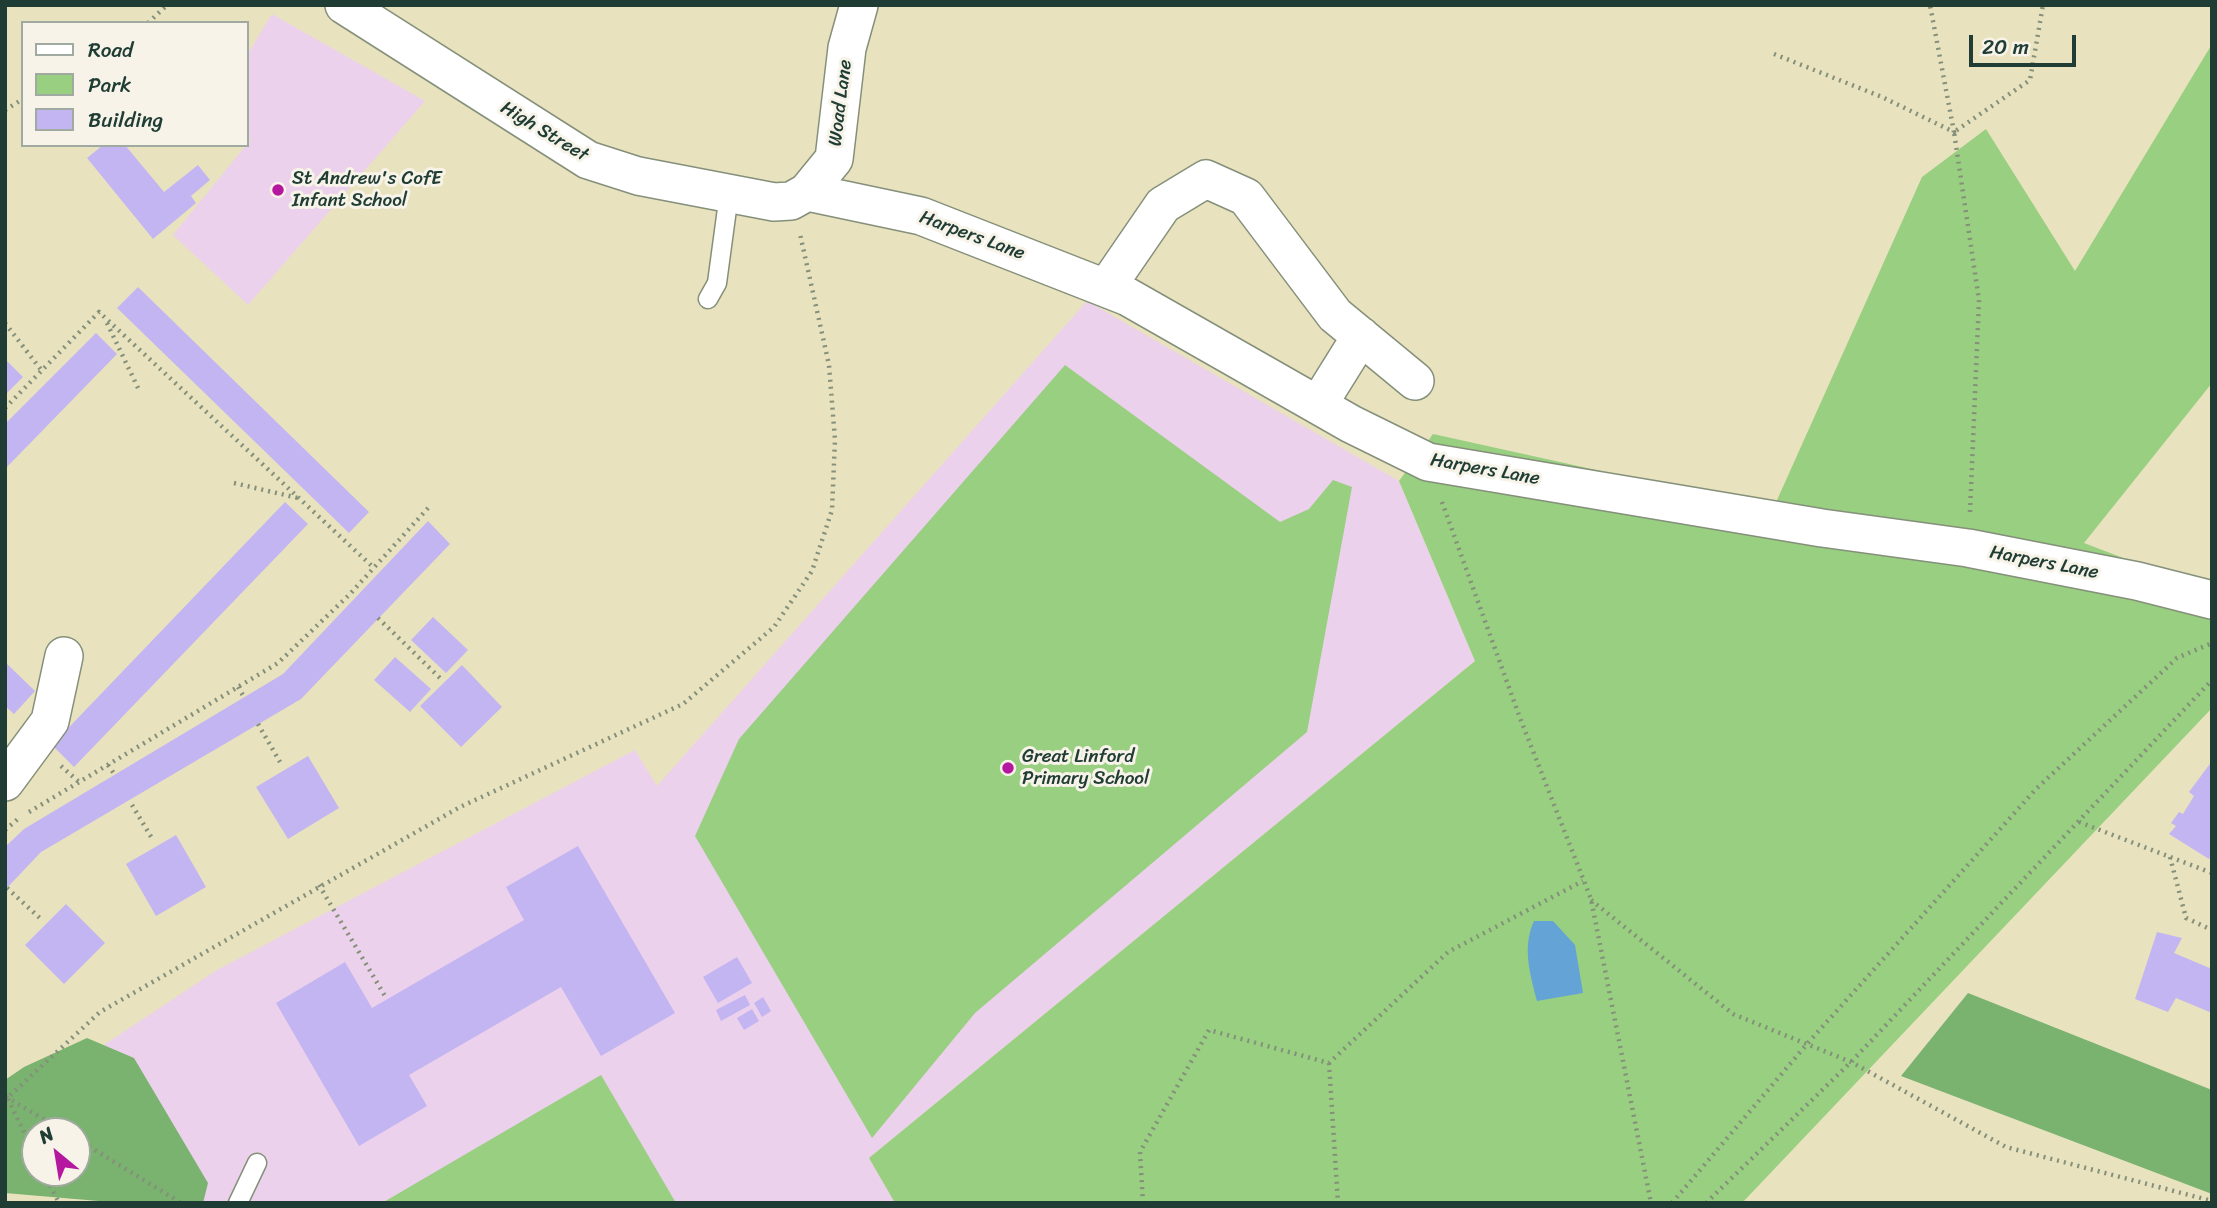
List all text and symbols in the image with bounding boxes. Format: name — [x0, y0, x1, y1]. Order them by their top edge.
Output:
legend — [21, 21, 248, 147]
scale bar — [1972, 21, 2079, 65]
text: 20 m — [1982, 28, 2029, 66]
text: Road — [88, 31, 133, 69]
street label: Woad Lane — [824, 58, 858, 148]
text: Park — [88, 66, 131, 104]
street label: High Street — [496, 97, 592, 167]
text: Building — [88, 101, 163, 139]
place label: St Andrew's CofE Infant School — [292, 168, 442, 212]
marker: St Andrew's CofE Infant School — [270, 182, 286, 198]
street label: Harpers Lane — [916, 206, 1028, 266]
street label: Harpers Lane — [1429, 449, 1541, 491]
street label: Harpers Lane — [1988, 541, 2100, 585]
place label: Great Linford Primary School — [1022, 746, 1149, 790]
marker: Great Linford Primary School — [1000, 760, 1016, 776]
north arrow — [21, 1117, 91, 1187]
text: N — [32, 1118, 60, 1153]

